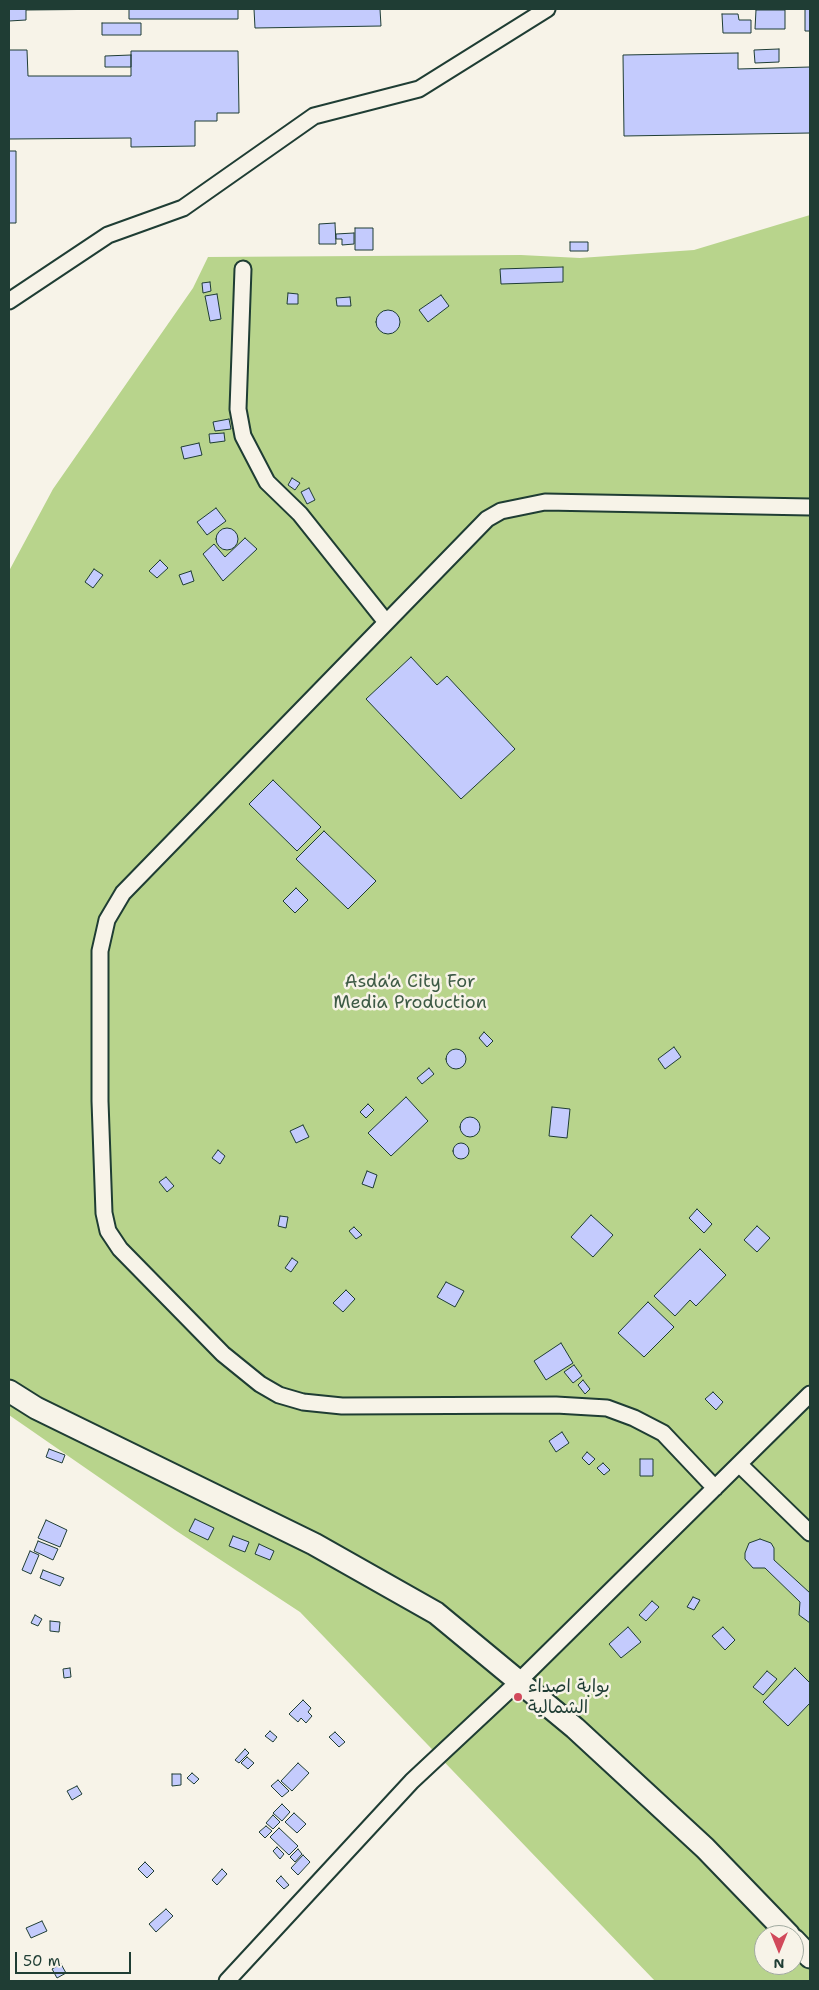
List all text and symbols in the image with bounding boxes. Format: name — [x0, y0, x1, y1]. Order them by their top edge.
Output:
park label: Asda'a City For Media Production — [333, 971, 487, 1014]
place label: بوابة اصداء الشمالية — [528, 1676, 610, 1718]
marker: بوابة اصداء الشمالية — [512, 1691, 524, 1703]
north arrow — [754, 1925, 804, 1975]
scale bar — [18, 1942, 134, 1974]
text: 50 m — [23, 1951, 61, 1971]
text: N — [773, 1955, 785, 1973]

